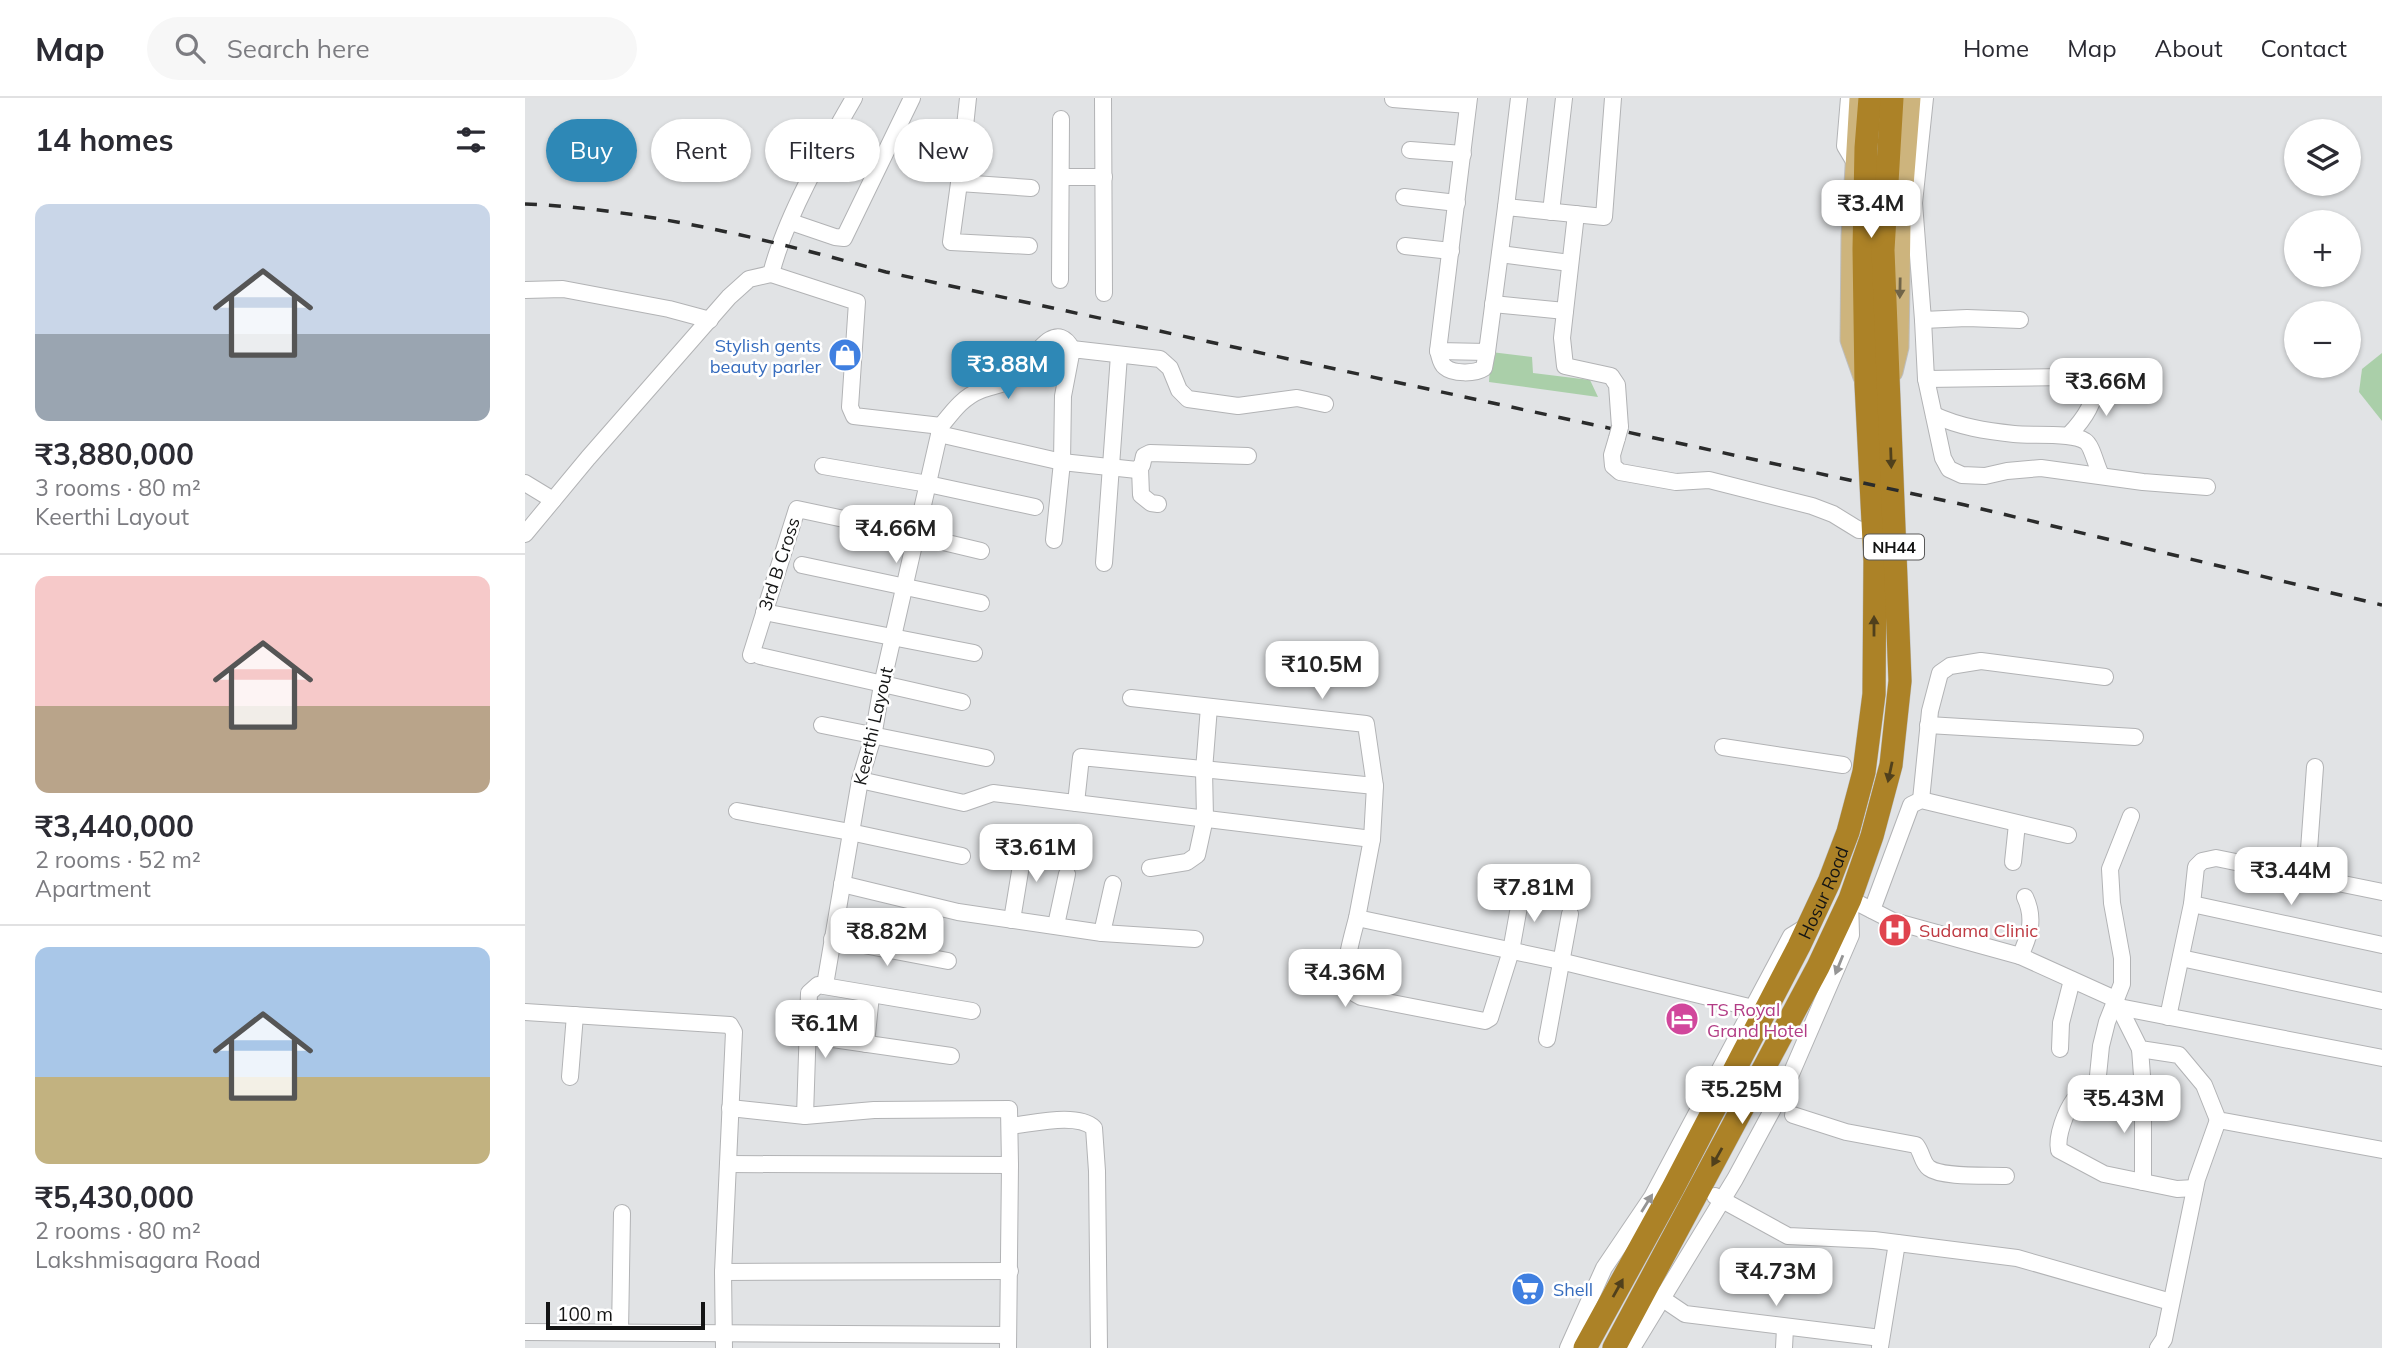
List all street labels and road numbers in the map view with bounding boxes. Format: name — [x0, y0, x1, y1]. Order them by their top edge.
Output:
street label: 3rd B Cross — [753, 514, 805, 613]
road number: NH44 — [1864, 534, 1924, 560]
street label: Keerthi Layout — [848, 665, 898, 787]
street label: Hosur Road — [1792, 843, 1853, 943]

